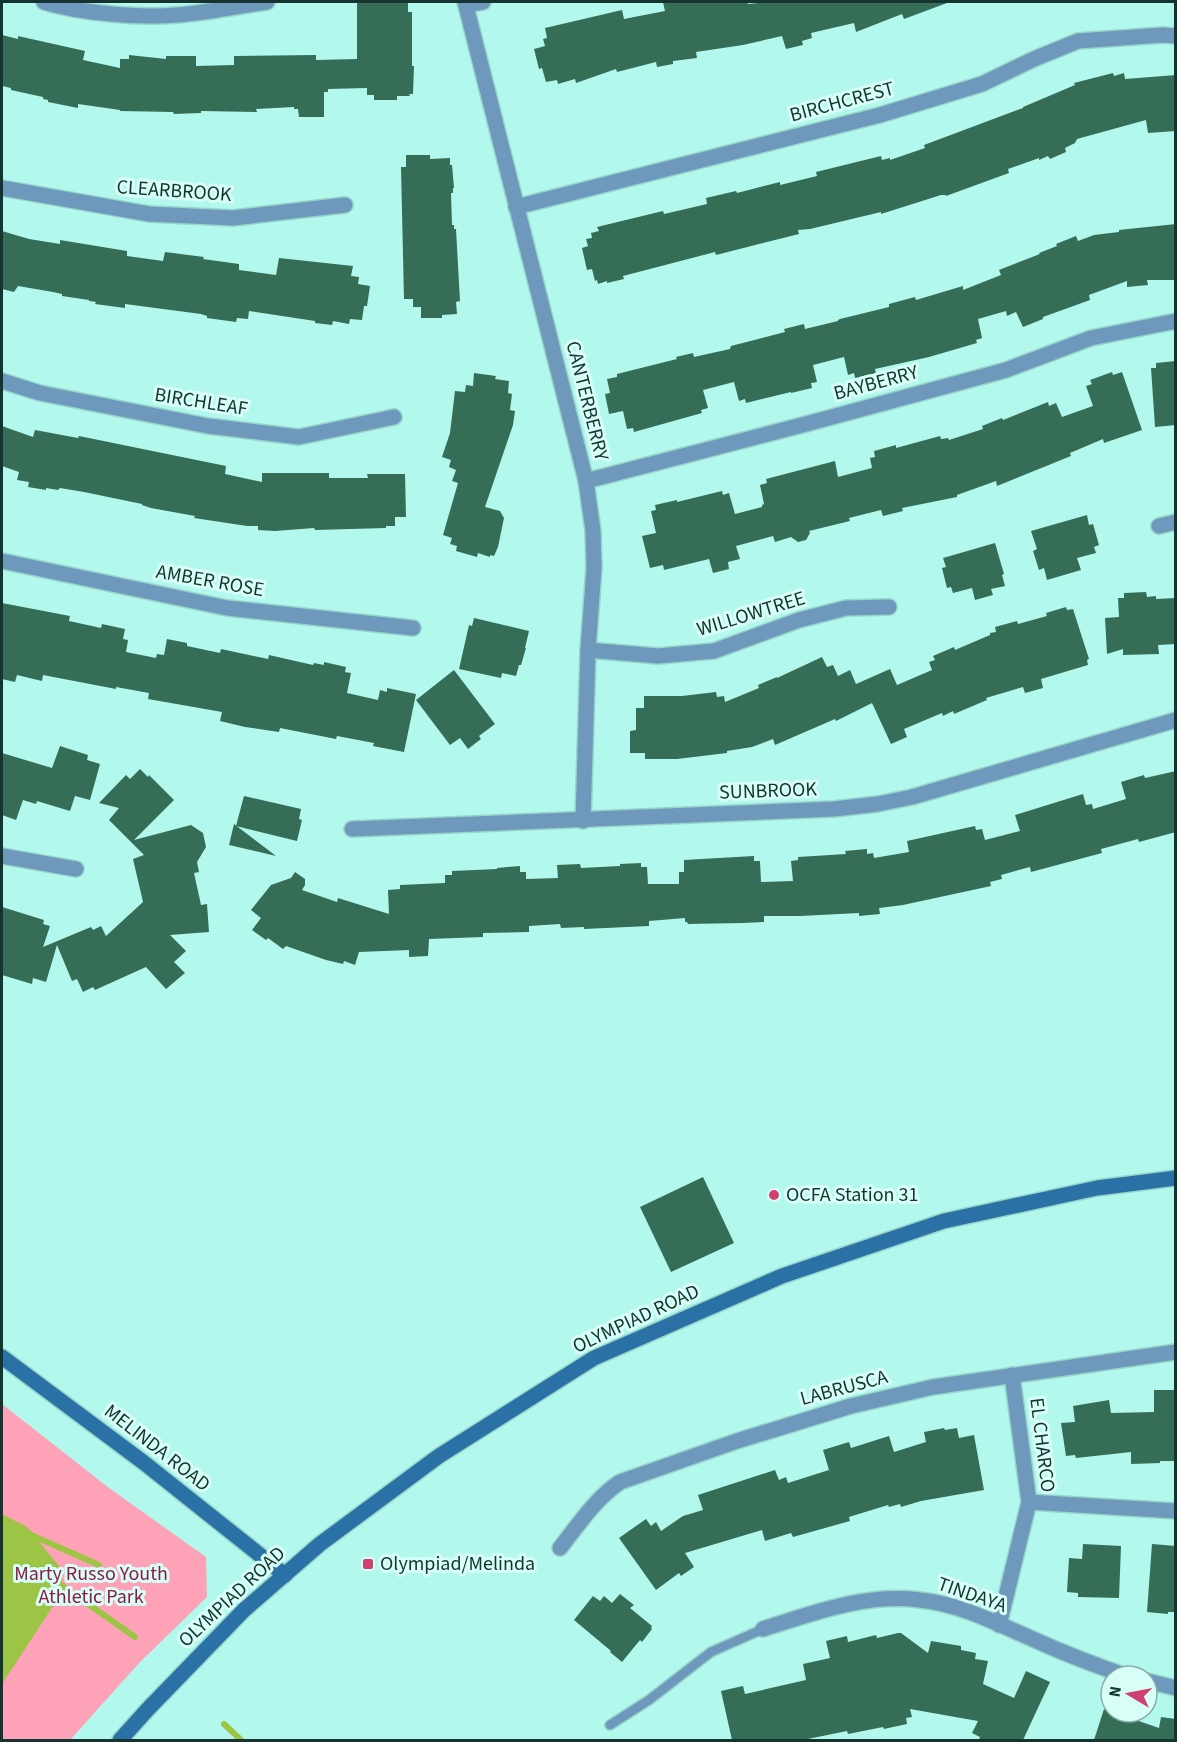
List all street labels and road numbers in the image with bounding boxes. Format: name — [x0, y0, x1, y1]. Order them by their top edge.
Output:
street label: BIRCHCREST — [787, 75, 898, 129]
street label: CLEARBROOK — [116, 173, 233, 209]
street label: CANTERBERRY — [559, 338, 616, 464]
street label: BAYBERRY — [831, 358, 922, 408]
street label: BIRCHLEAF — [152, 381, 250, 423]
street label: AMBER ROSE — [154, 558, 266, 604]
street label: WILLOWTREE — [693, 584, 809, 644]
street label: SUNBROOK — [719, 775, 818, 807]
street label: OLYMPIAD ROAD — [568, 1277, 704, 1361]
street label: LABRUSCA — [797, 1363, 891, 1413]
street label: EL CHARCO — [1022, 1396, 1062, 1494]
street label: MELINDA ROAD — [98, 1398, 216, 1498]
street label: OLYMPIAD ROAD — [172, 1540, 292, 1654]
street label: TINDAYA — [934, 1570, 1011, 1620]

